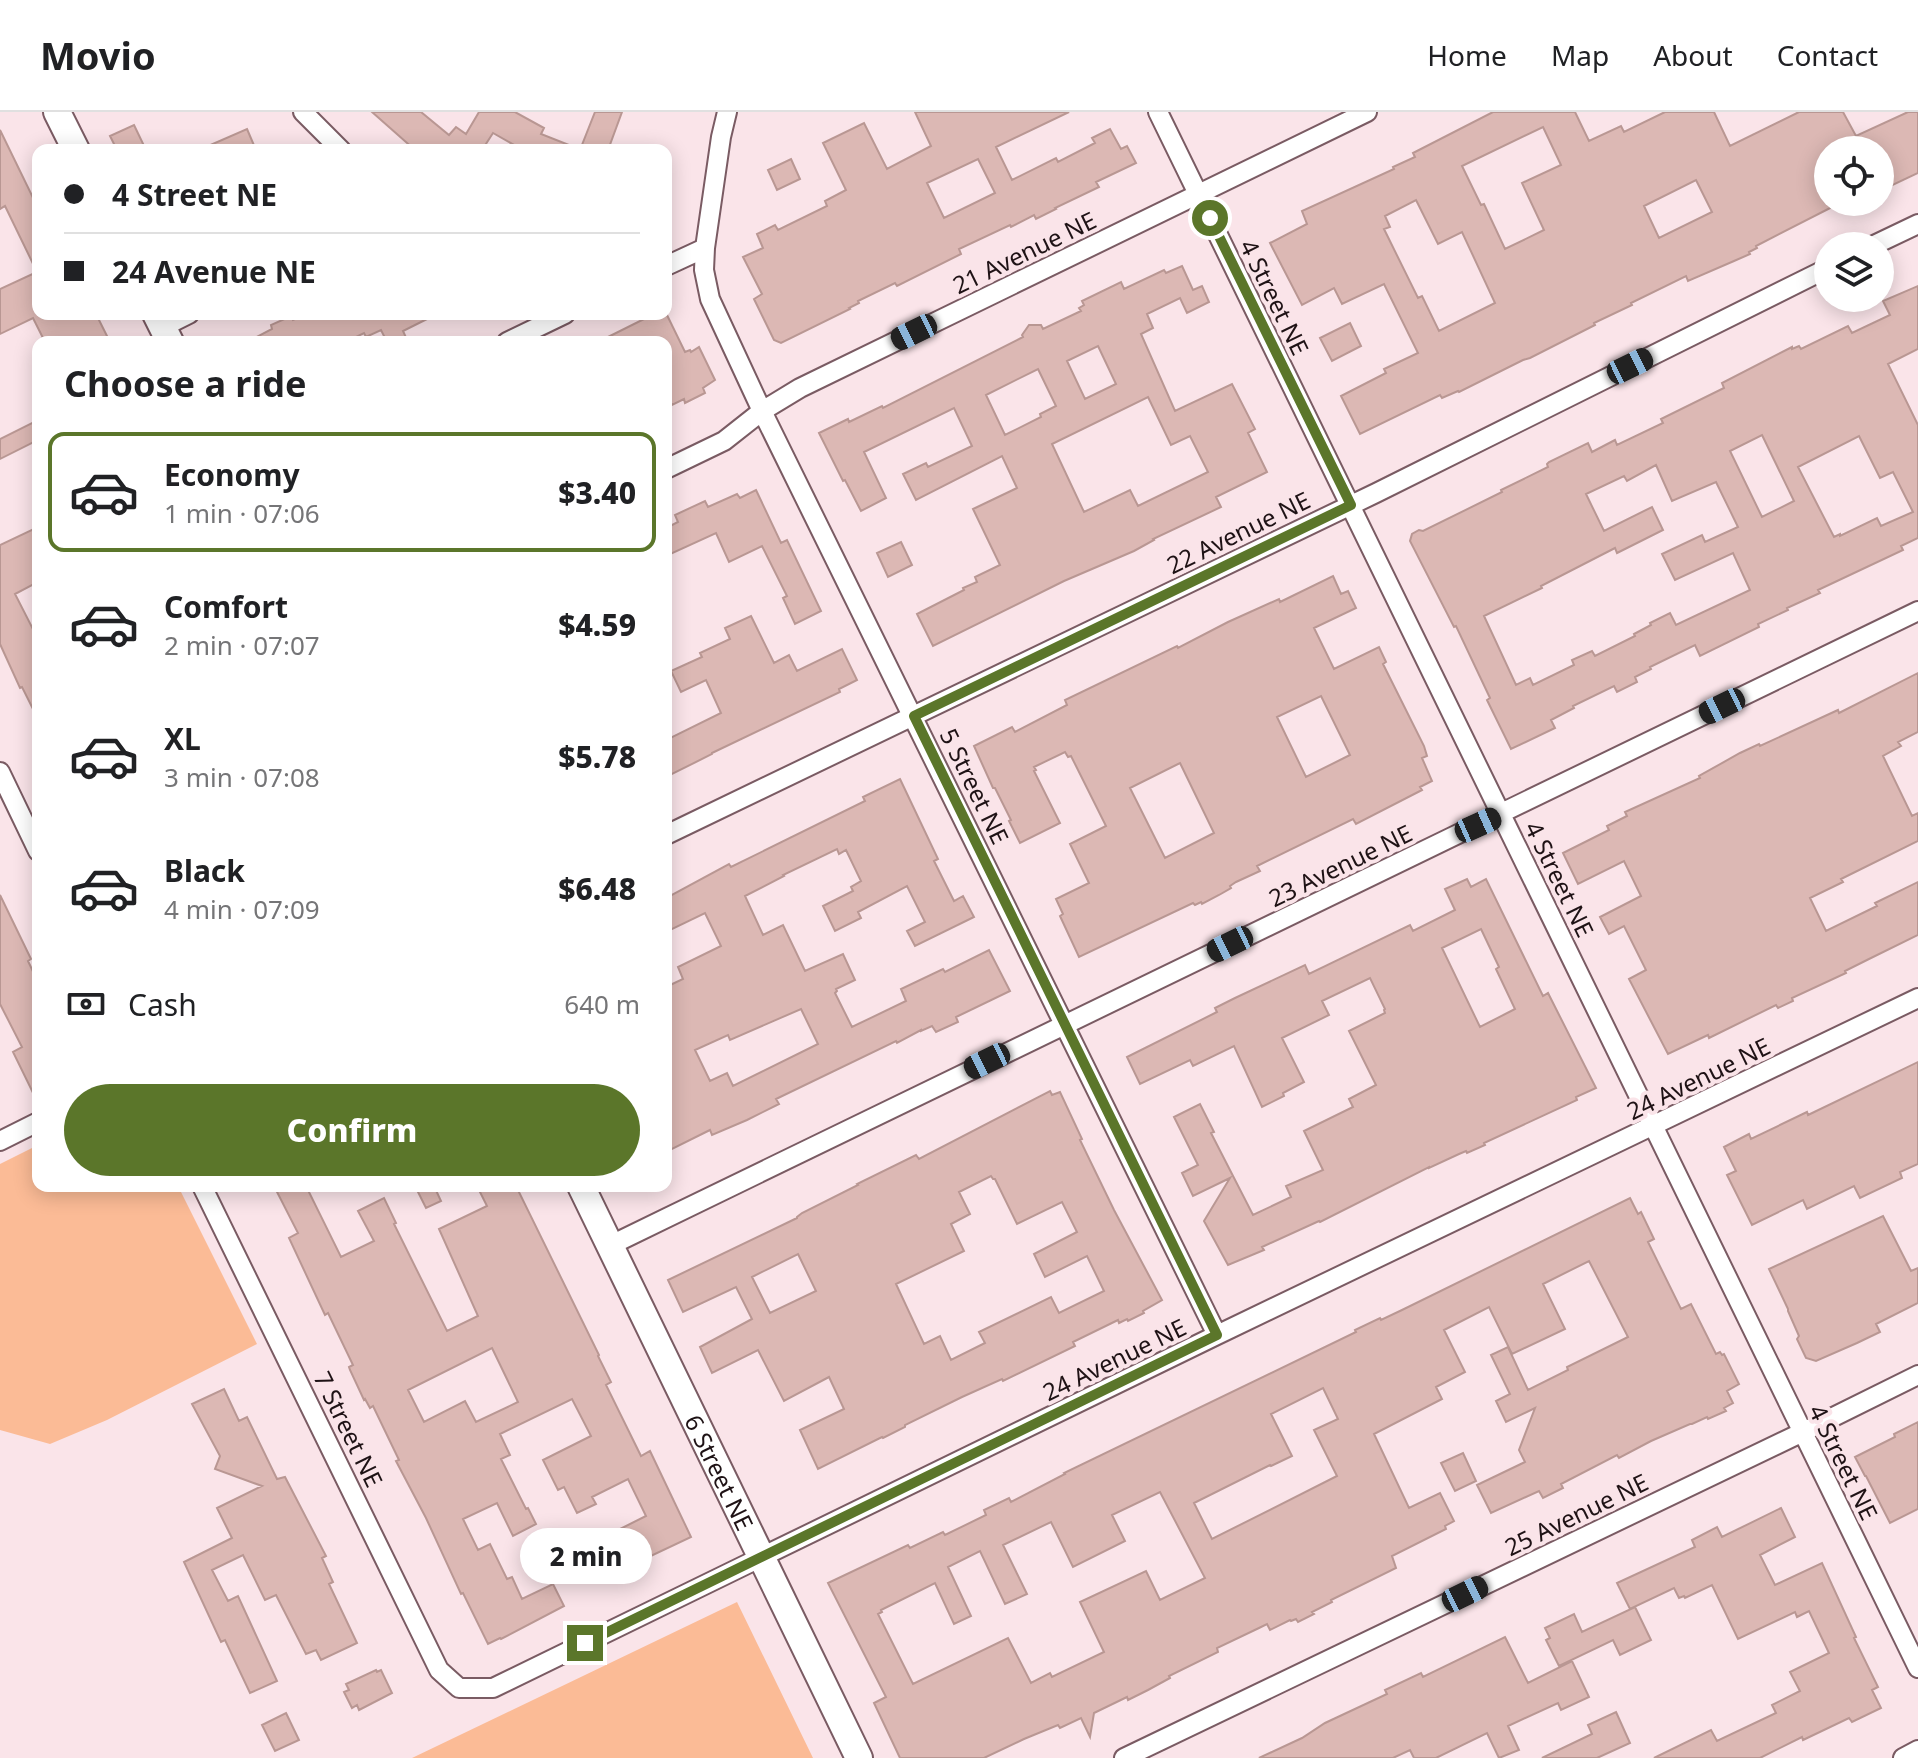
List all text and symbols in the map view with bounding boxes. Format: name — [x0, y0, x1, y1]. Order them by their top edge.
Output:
text: Movio — [40, 29, 156, 81]
text: Home — [1427, 36, 1507, 74]
text: Map — [1551, 36, 1609, 74]
text: About — [1653, 36, 1733, 74]
text: Contact — [1777, 36, 1878, 74]
map controls — [1814, 136, 1894, 312]
button: locate — [1814, 136, 1894, 216]
text: 4 Street NE — [112, 174, 277, 215]
route start — [1192, 200, 1228, 236]
street label: 21 Avenue NE — [947, 203, 1101, 301]
button: layers — [1814, 232, 1894, 312]
street label: 4 Street NE — [1233, 234, 1317, 360]
text: 24 Avenue NE — [112, 251, 316, 292]
car — [887, 311, 941, 353]
car — [1603, 345, 1657, 387]
text: Choose a ride — [64, 359, 306, 408]
text: Economy — [164, 454, 300, 495]
icon: car — [68, 456, 140, 528]
text: $3.40 — [558, 472, 636, 513]
street label: 22 Avenue NE — [1161, 483, 1315, 581]
text: 1 min · 07:06 — [164, 495, 320, 531]
text: Comfort — [164, 586, 288, 627]
icon: car — [68, 588, 140, 660]
text: $4.59 — [558, 604, 636, 645]
text: 2 min · 07:07 — [164, 627, 320, 663]
car — [1695, 685, 1749, 727]
text: XL — [164, 718, 201, 759]
icon: car — [68, 720, 140, 792]
street label: 5 Street NE — [933, 723, 1017, 849]
text: $5.78 — [558, 736, 636, 777]
text: 3 min · 07:08 — [164, 759, 320, 795]
car — [1451, 804, 1505, 846]
street label: 23 Avenue NE — [1263, 816, 1417, 914]
street label: 4 Street NE — [1518, 816, 1602, 942]
text: Black — [164, 850, 245, 891]
icon: car — [68, 852, 140, 924]
text: $6.48 — [558, 868, 636, 909]
text: 4 min · 07:09 — [164, 891, 320, 927]
car — [1203, 923, 1257, 965]
icon: cash — [64, 982, 108, 1026]
text: Cash — [128, 984, 197, 1025]
text: 640 m — [564, 986, 640, 1022]
street label: 24 Avenue NE — [1621, 1029, 1775, 1127]
car — [960, 1040, 1014, 1082]
button: Confirm — [64, 1084, 640, 1176]
street label: 24 Avenue NE — [1037, 1310, 1191, 1408]
street label: 7 Street NE — [307, 1366, 391, 1492]
street label: 4 Street NE — [1802, 1399, 1886, 1525]
street label: 6 Street NE — [678, 1409, 762, 1535]
street label: 25 Avenue NE — [1499, 1465, 1653, 1563]
callout: 2 min — [519, 1527, 651, 1583]
text: 2 min — [550, 1538, 622, 1574]
car — [1438, 1573, 1492, 1615]
route end — [567, 1625, 603, 1661]

